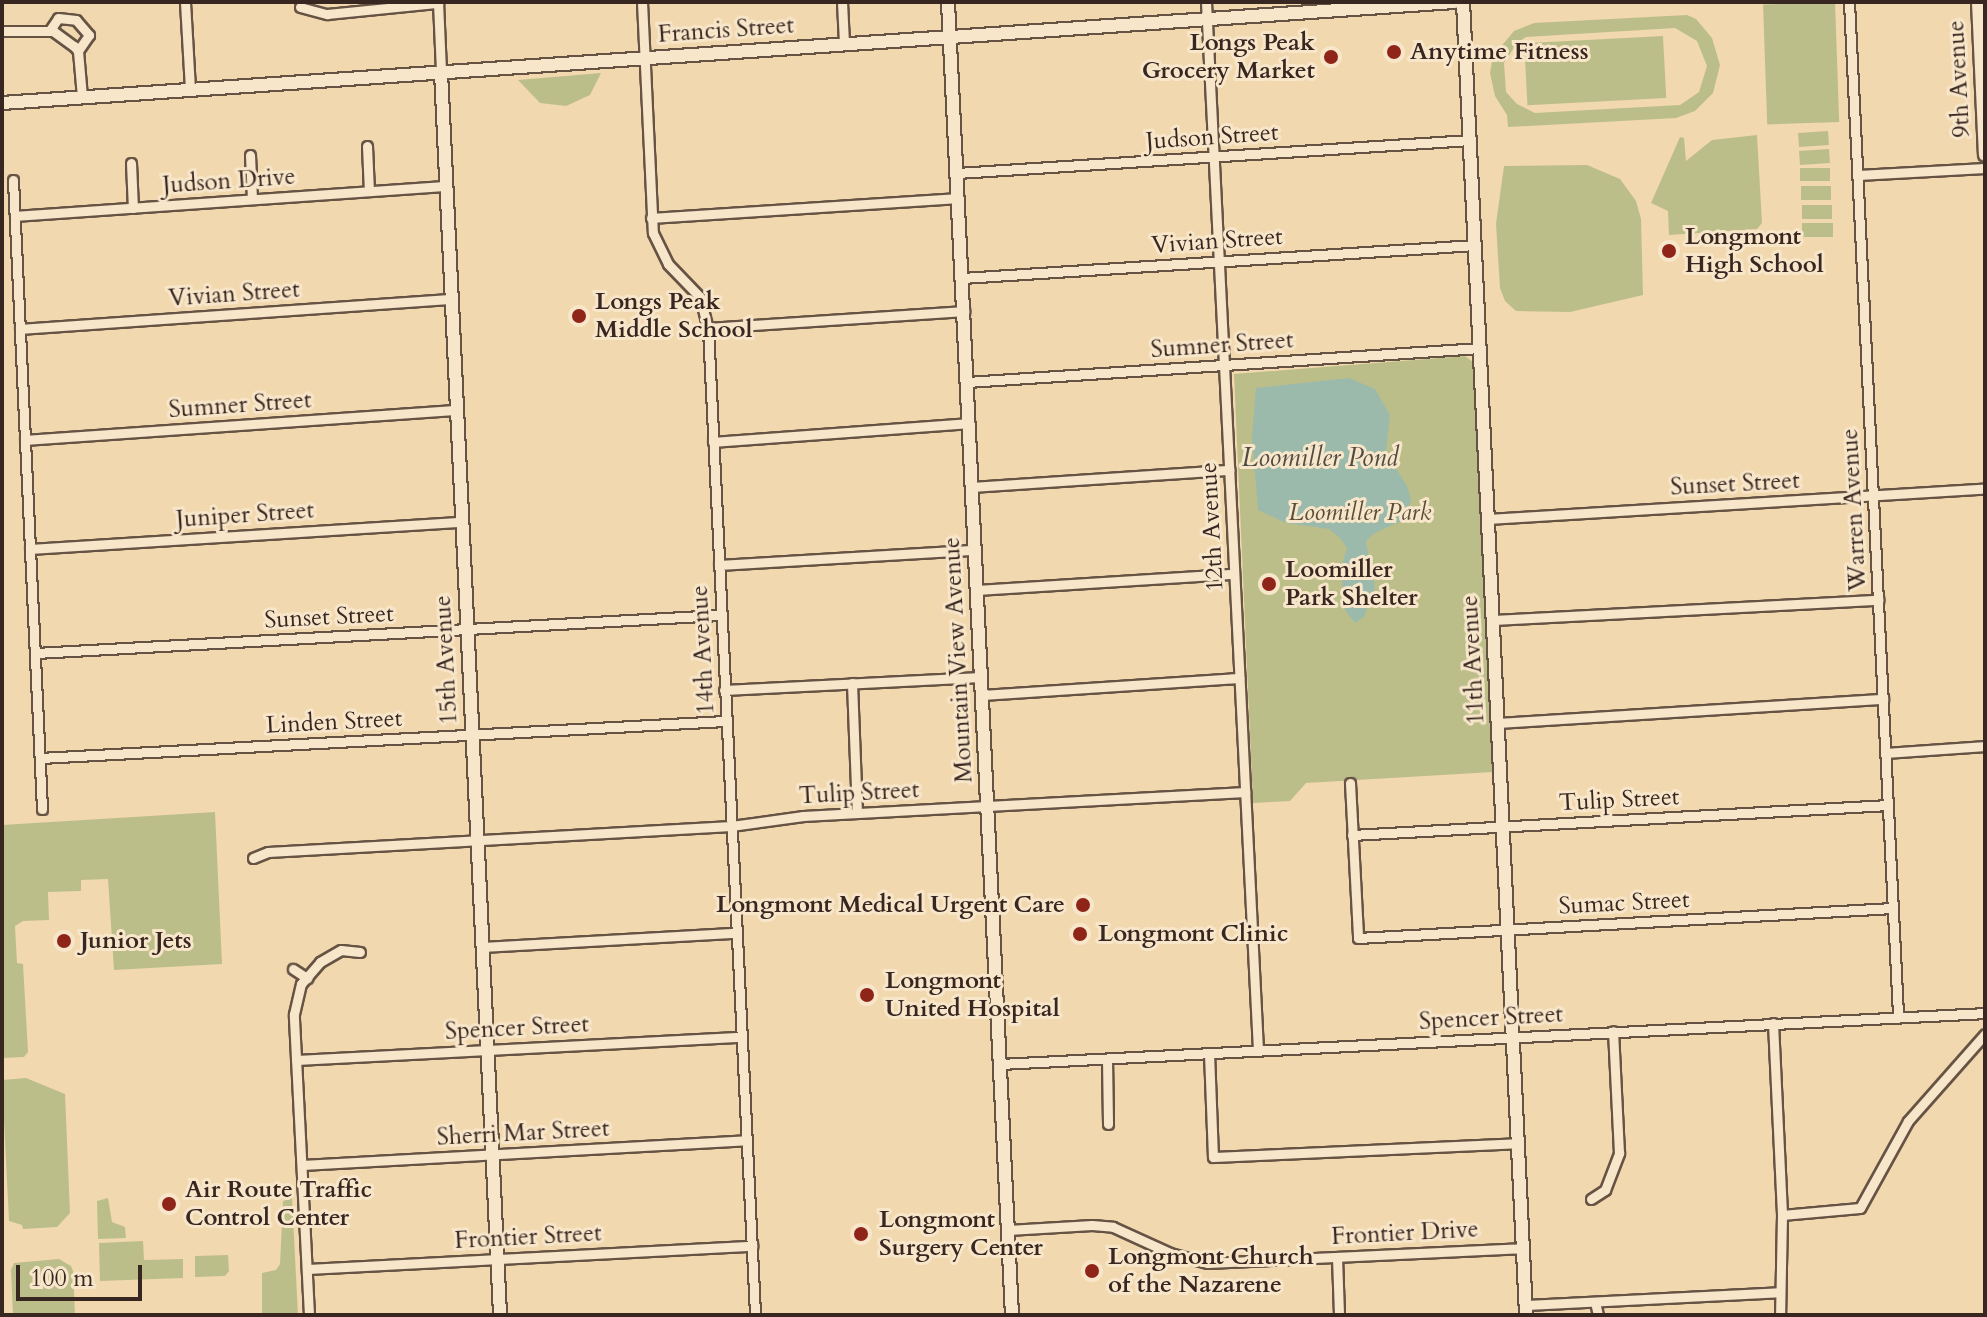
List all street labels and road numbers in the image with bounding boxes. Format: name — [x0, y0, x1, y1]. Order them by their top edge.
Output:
street label: Francis Street — [657, 11, 795, 49]
street label: 9th Avenue — [1942, 20, 1976, 138]
street label: Judson Street — [1145, 118, 1279, 156]
street label: Judson Drive — [162, 162, 296, 200]
street label: Vivian Street — [1150, 222, 1284, 260]
street label: Vivian Street — [167, 275, 301, 313]
street label: Sumner Street — [1150, 326, 1294, 364]
street label: Sumner Street — [168, 386, 312, 424]
street label: Warren Avenue — [1835, 428, 1873, 592]
street label: 12th Avenue — [1194, 462, 1230, 592]
street label: Sunset Street — [1670, 466, 1800, 502]
street label: Juniper Street — [175, 496, 315, 534]
street label: Mountain View Avenue — [937, 536, 979, 784]
street label: 14th Avenue — [685, 585, 721, 715]
street label: 15th Avenue — [428, 595, 464, 725]
street label: 11th Avenue — [1455, 595, 1491, 725]
street label: Sunset Street — [264, 599, 394, 635]
street label: Linden Street — [265, 704, 403, 740]
street label: Tulip Street — [798, 775, 920, 811]
street label: Tulip Street — [1558, 782, 1680, 818]
street label: Sumac Street — [1558, 885, 1690, 921]
street label: Spencer Street — [1418, 1000, 1564, 1036]
street label: Spencer Street — [444, 1010, 590, 1046]
street label: Sherri Mar Street — [436, 1114, 610, 1152]
street label: Frontier Drive — [1331, 1215, 1479, 1251]
street label: Frontier Street — [454, 1219, 602, 1255]

